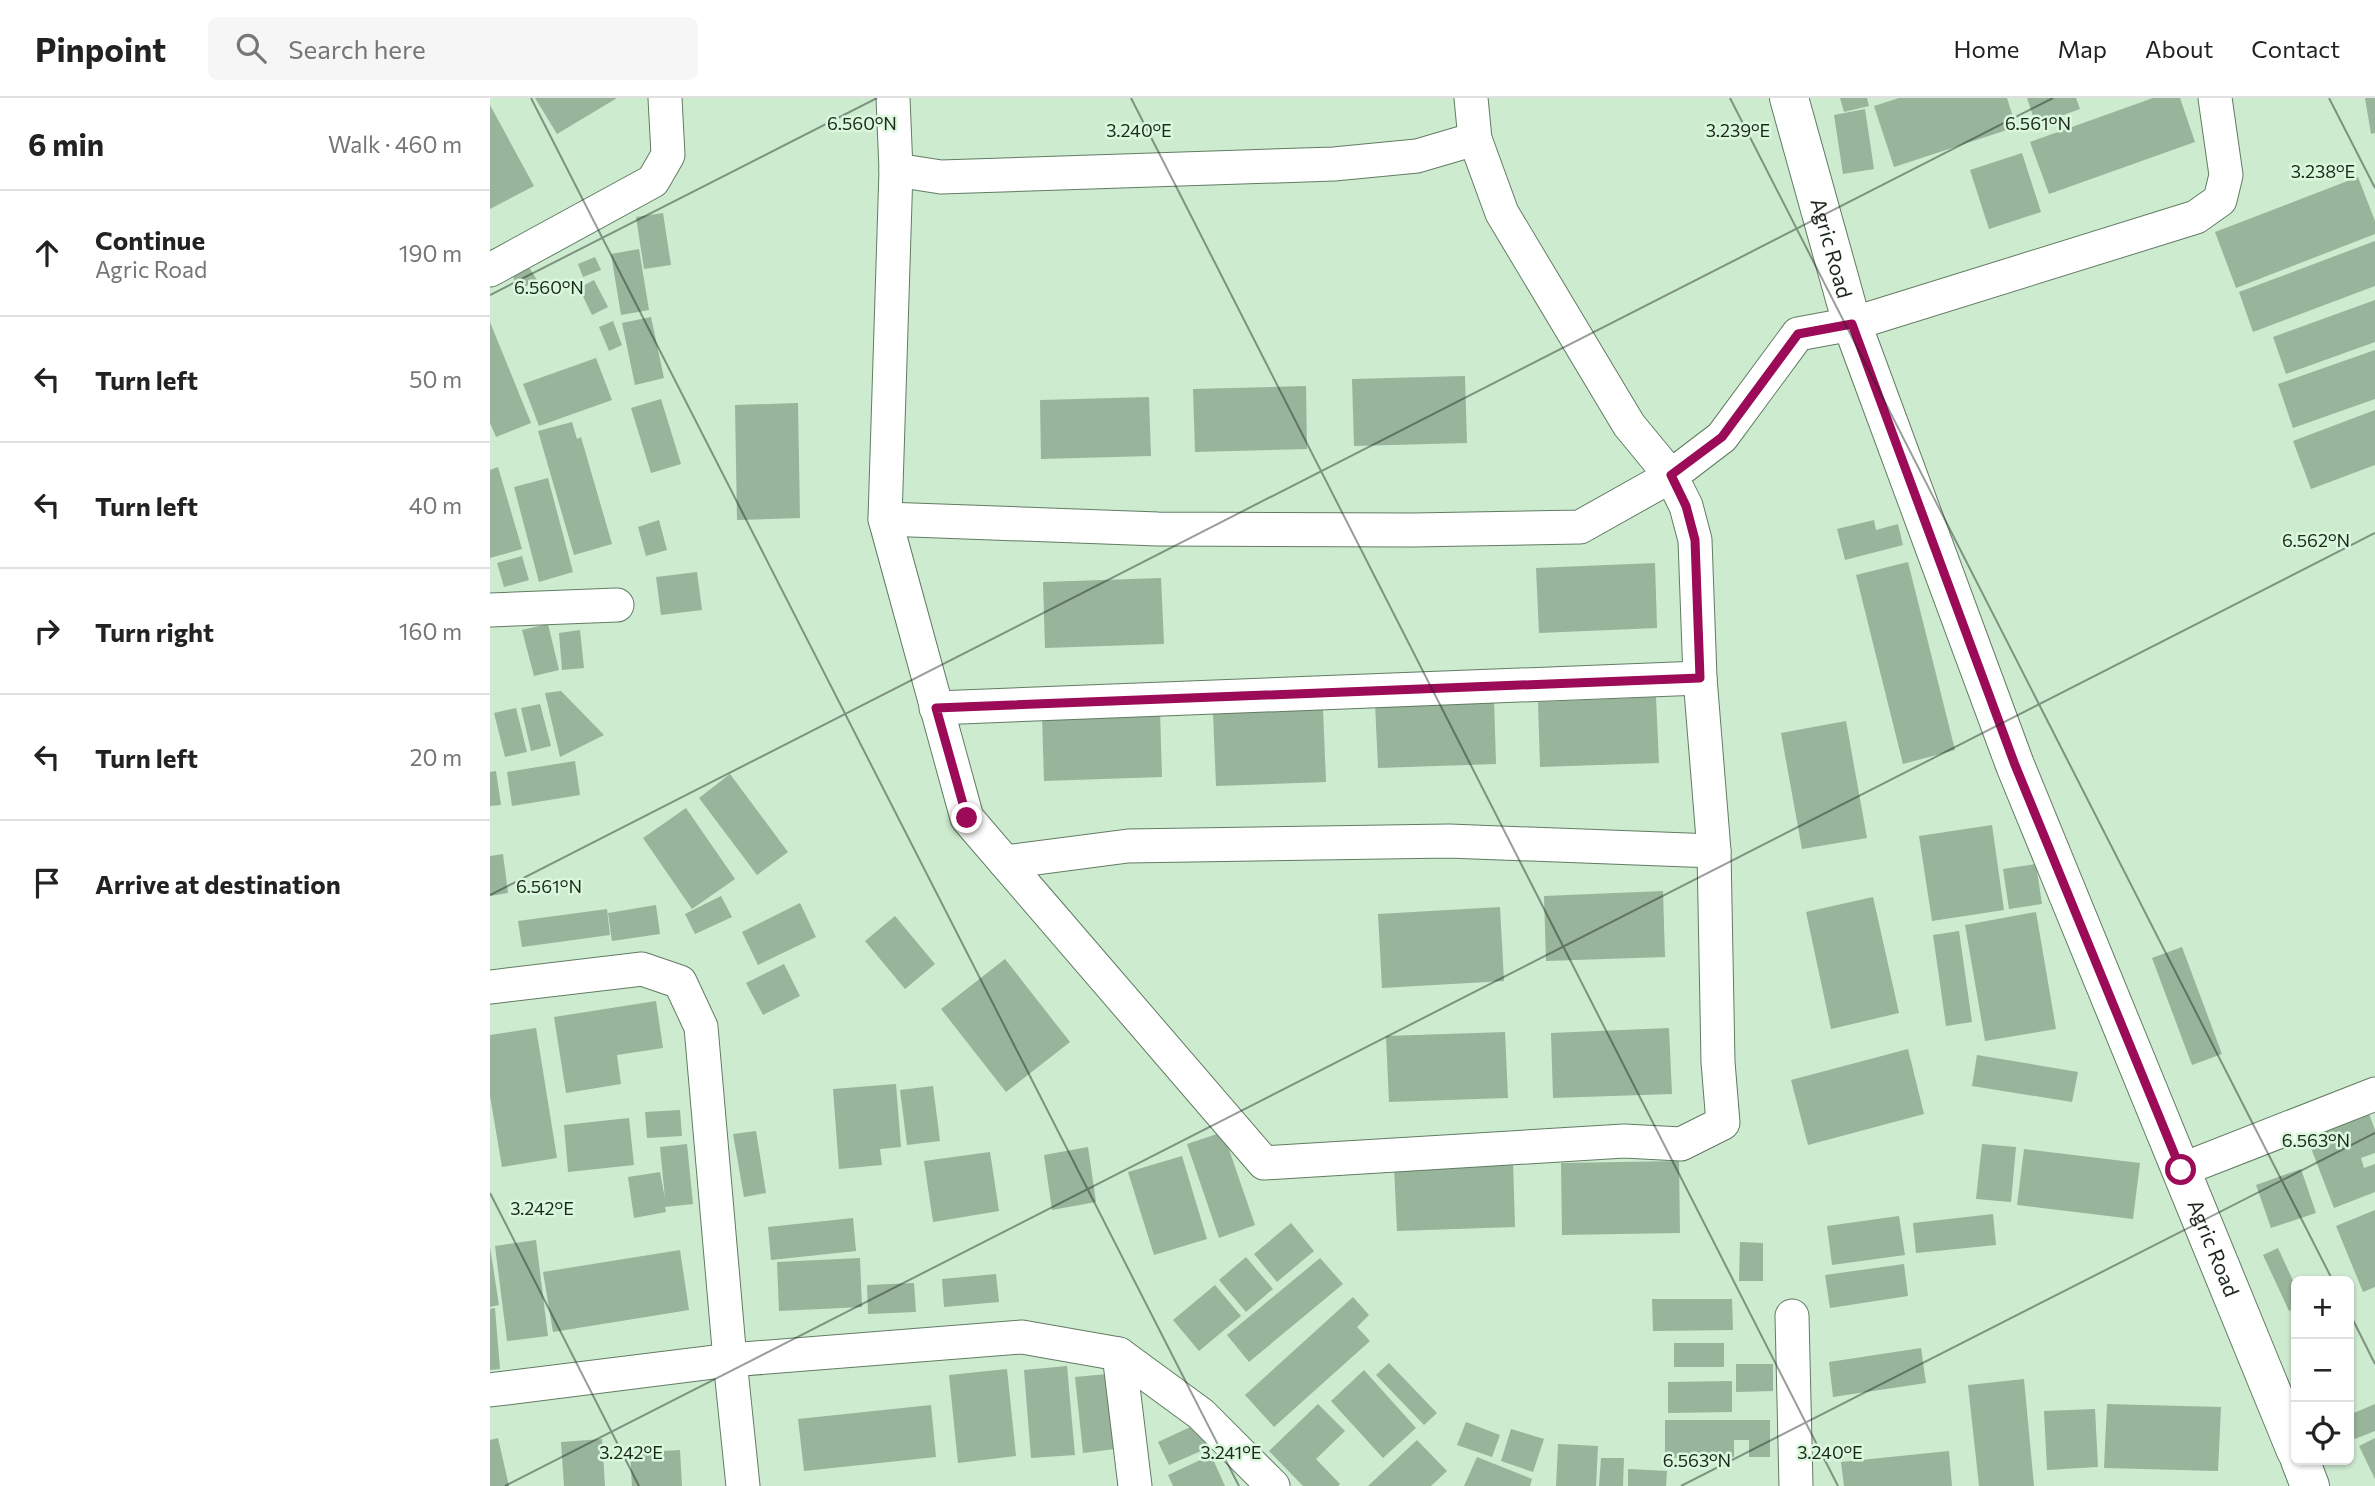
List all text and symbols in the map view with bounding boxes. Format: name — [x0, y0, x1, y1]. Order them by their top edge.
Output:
search box — [208, 17, 698, 80]
text: Pinpoint — [35, 28, 166, 69]
icon: search — [232, 29, 270, 67]
text: Search here — [288, 33, 426, 64]
text: Home — [1954, 34, 2020, 63]
text: Map — [2058, 34, 2107, 63]
text: About — [2145, 34, 2213, 63]
text: Contact — [2251, 34, 2340, 63]
text: 6.560°N — [827, 112, 897, 134]
text: 6.561°N — [2005, 112, 2071, 134]
text: 3.240°E — [1106, 119, 1172, 141]
text: 3.239°E — [1706, 119, 1770, 141]
text: 6 min — [28, 125, 104, 162]
text: Walk · 460 m — [328, 130, 462, 158]
text: 3.238°E — [2291, 160, 2355, 182]
street label: Agric Road — [1807, 195, 1858, 301]
text: Continue — [95, 224, 205, 255]
icon: ahead — [28, 234, 66, 272]
text: 190 m — [399, 239, 462, 267]
text: Agric Road — [95, 255, 207, 283]
text: 6.560°N — [514, 276, 584, 298]
icon: left — [28, 360, 66, 398]
text: Turn left — [95, 364, 198, 395]
text: 50 m — [409, 365, 462, 393]
icon: left — [28, 486, 66, 524]
text: Turn left — [95, 490, 198, 521]
text: 40 m — [409, 491, 462, 519]
text: 6.562°N — [2282, 529, 2350, 551]
icon: right — [28, 612, 66, 650]
text: Turn right — [95, 616, 214, 647]
text: 160 m — [399, 617, 462, 645]
icon: left — [28, 738, 66, 776]
text: Turn left — [95, 742, 198, 773]
text: 20 m — [410, 743, 462, 771]
route end — [951, 802, 982, 833]
icon: arrive — [28, 864, 66, 902]
text: Arrive at destination — [95, 868, 341, 899]
text: 6.561°N — [516, 875, 582, 897]
text: 6.563°N — [2282, 1129, 2350, 1151]
route start — [2165, 1154, 2196, 1185]
street label: Agric Road — [2183, 1195, 2245, 1300]
text: 3.242°E — [510, 1197, 574, 1219]
map controls — [2291, 1276, 2354, 1465]
button: + — [2291, 1276, 2354, 1339]
button: − — [2291, 1339, 2354, 1402]
button: locate — [2291, 1402, 2354, 1465]
text: 3.242°E — [599, 1441, 663, 1463]
text: 3.241°E — [1200, 1441, 1262, 1463]
text: 3.240°E — [1797, 1441, 1863, 1463]
text: 6.563°N — [1663, 1449, 1731, 1471]

